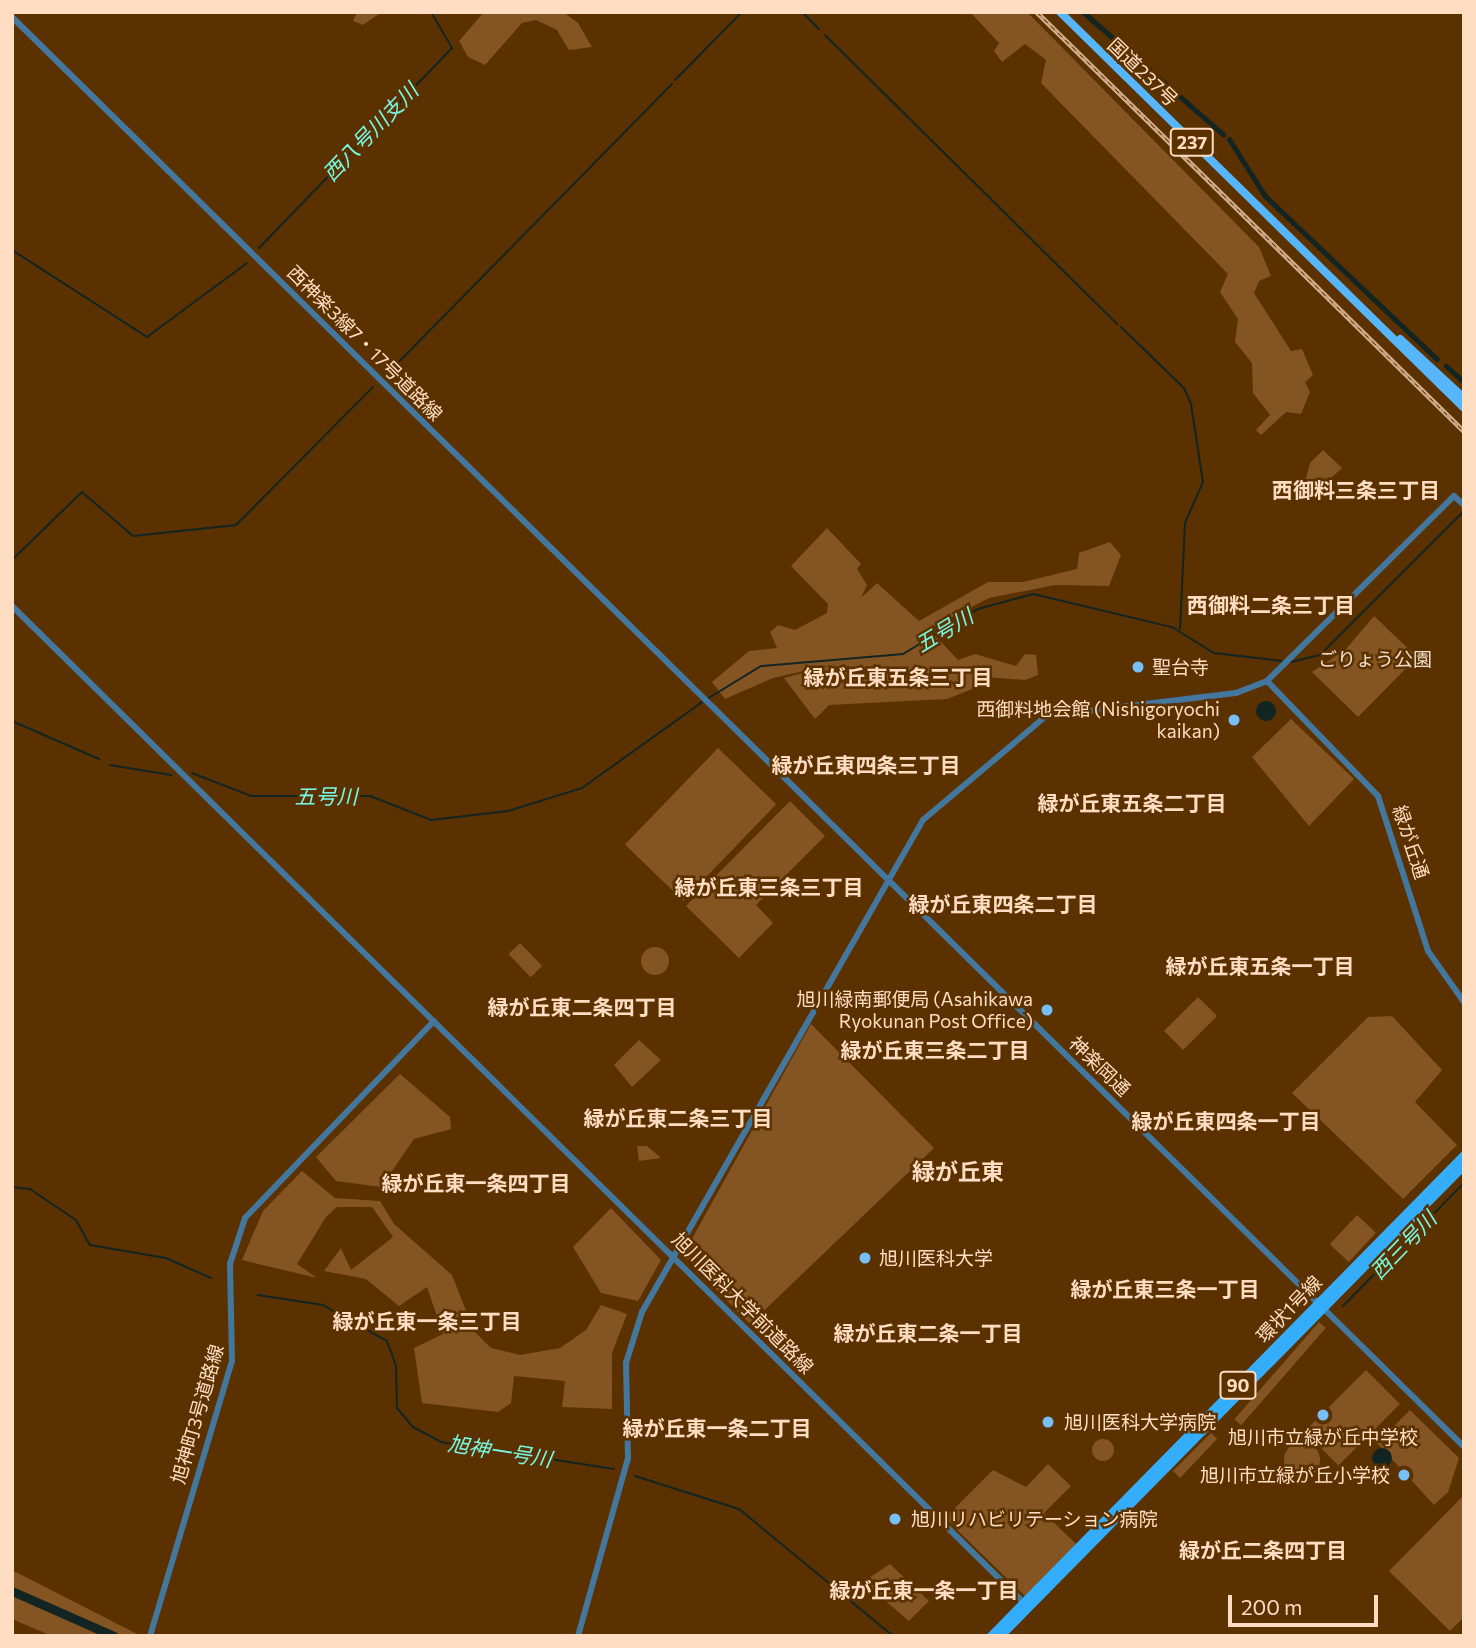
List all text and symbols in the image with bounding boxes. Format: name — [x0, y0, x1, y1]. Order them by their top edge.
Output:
street label: 国道237号 — [1103, 33, 1183, 111]
water label: 西八号川支川 — [317, 78, 423, 186]
road number: 237 — [1169, 127, 1215, 156]
street label: 西神楽3線7・17号道路線 — [283, 261, 447, 425]
district label: 西御料三条三丁目 — [1272, 477, 1440, 503]
district label: 西御料二条三丁目 — [1187, 592, 1355, 618]
water label: 五号川 — [911, 603, 977, 657]
park label: ごりょう公園 — [1318, 648, 1432, 670]
place label: 聖台寺 — [1152, 656, 1209, 678]
marker: 聖台寺 — [1130, 659, 1146, 675]
district label: 緑が丘東五条三丁目 — [804, 664, 992, 690]
place label: 西御料地会館 (Nishigoryochi kaikan) — [976, 698, 1220, 742]
marker: 西御料地会館 (Nishigoryochi kaikan) — [1226, 712, 1242, 728]
district label: 緑が丘東四条三丁目 — [772, 752, 960, 778]
water label: 五号川 — [295, 783, 357, 809]
district label: 緑が丘東五条二丁目 — [1038, 790, 1226, 816]
street label: 緑が丘通 — [1388, 802, 1434, 882]
district label: 緑が丘東三条三丁目 — [675, 874, 863, 900]
district label: 緑が丘東四条二丁目 — [909, 891, 1097, 917]
district label: 緑が丘東五条一丁目 — [1166, 953, 1354, 979]
place label: 旭川緑南郵便局 (Asahikawa Ryokunan Post Office) — [797, 988, 1033, 1032]
district label: 緑が丘東二条四丁目 — [488, 994, 676, 1020]
marker: 旭川緑南郵便局 (Asahikawa Ryokunan Post Office) — [1039, 1002, 1055, 1018]
street label: 神楽岡通 — [1065, 1031, 1135, 1101]
district label: 緑が丘東三条二丁目 — [841, 1037, 1029, 1063]
district label: 緑が丘東二条三丁目 — [584, 1105, 772, 1131]
district label: 緑が丘東四条一丁目 — [1132, 1108, 1320, 1134]
district label: 緑が丘東 — [912, 1157, 1004, 1185]
district label: 緑が丘東一条四丁目 — [382, 1170, 570, 1196]
water label: 西三号川 — [1365, 1206, 1441, 1284]
street label: 旭川医科大学前道路線 — [668, 1228, 818, 1378]
place label: 旭川医科大学 — [879, 1247, 993, 1269]
marker: 旭川医科大学 — [857, 1250, 873, 1266]
street label: 環状1号線 — [1252, 1271, 1326, 1347]
district label: 緑が丘東三条一丁目 — [1071, 1276, 1259, 1302]
district label: 緑が丘東一条三丁目 — [333, 1308, 521, 1334]
district label: 緑が丘東二条一丁目 — [834, 1320, 1022, 1346]
street label: 旭神町3号道路線 — [166, 1342, 228, 1486]
road number: 90 — [1219, 1370, 1257, 1400]
marker: 旭川市立緑が丘中学校 — [1315, 1407, 1331, 1423]
place label: 旭川医科大学病院 — [1064, 1411, 1216, 1433]
marker: 旭川医科大学病院 — [1038, 1412, 1058, 1432]
district label: 緑が丘東一条二丁目 — [623, 1415, 811, 1441]
place label: 旭川市立緑が丘中学校 — [1228, 1426, 1418, 1448]
water label: 旭神一号川 — [446, 1430, 554, 1472]
place label: 旭川市立緑が丘小学校 — [1200, 1464, 1390, 1486]
marker: 旭川市立緑が丘小学校 — [1396, 1467, 1412, 1483]
place label: 旭川リハビリテーション病院 — [911, 1508, 1158, 1530]
marker: 旭川リハビリテーション病院 — [885, 1509, 905, 1529]
district label: 緑が丘二条四丁目 — [1179, 1537, 1347, 1563]
district label: 緑が丘東一条一丁目 — [830, 1577, 1018, 1603]
scale bar — [1231, 1582, 1382, 1626]
text: 200 m — [1241, 1594, 1302, 1619]

